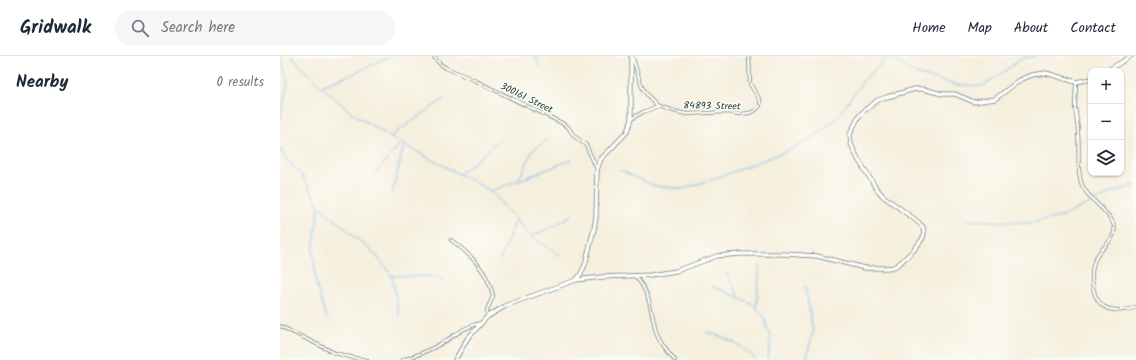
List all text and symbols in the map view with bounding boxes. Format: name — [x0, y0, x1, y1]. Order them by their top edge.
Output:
search box — [115, 10, 395, 46]
text: Gridwalk — [20, 13, 91, 43]
text: Search here — [161, 16, 235, 40]
icon: search — [129, 17, 151, 39]
text: Home — [912, 17, 946, 39]
text: Map — [968, 17, 992, 39]
text: About — [1014, 17, 1048, 39]
text: Contact — [1070, 17, 1116, 39]
map controls — [1088, 68, 1124, 176]
button: + — [1088, 68, 1124, 104]
text: Nearby — [16, 69, 68, 96]
text: 0 results — [217, 72, 264, 93]
street label: 300161 Street — [497, 78, 556, 118]
street label: 84893 Street — [683, 97, 741, 115]
button: − — [1088, 104, 1124, 140]
button: layers — [1088, 140, 1124, 176]

